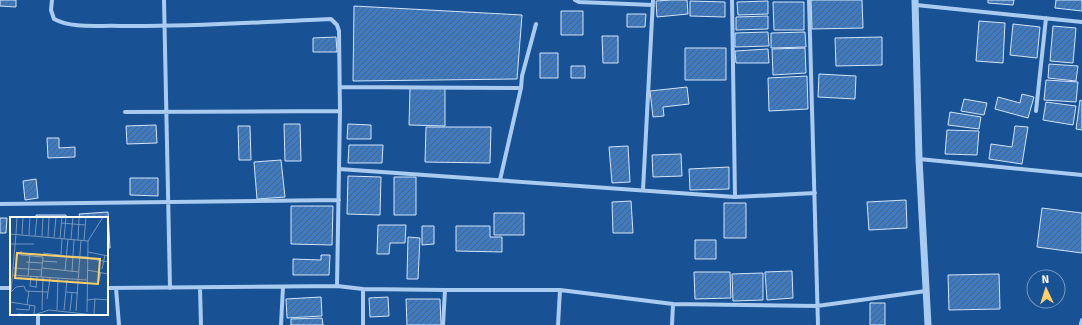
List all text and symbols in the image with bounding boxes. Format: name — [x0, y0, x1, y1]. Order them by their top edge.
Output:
inset map — [10, 217, 108, 315]
north arrow — [1026, 269, 1066, 309]
text: N — [1041, 273, 1049, 286]

